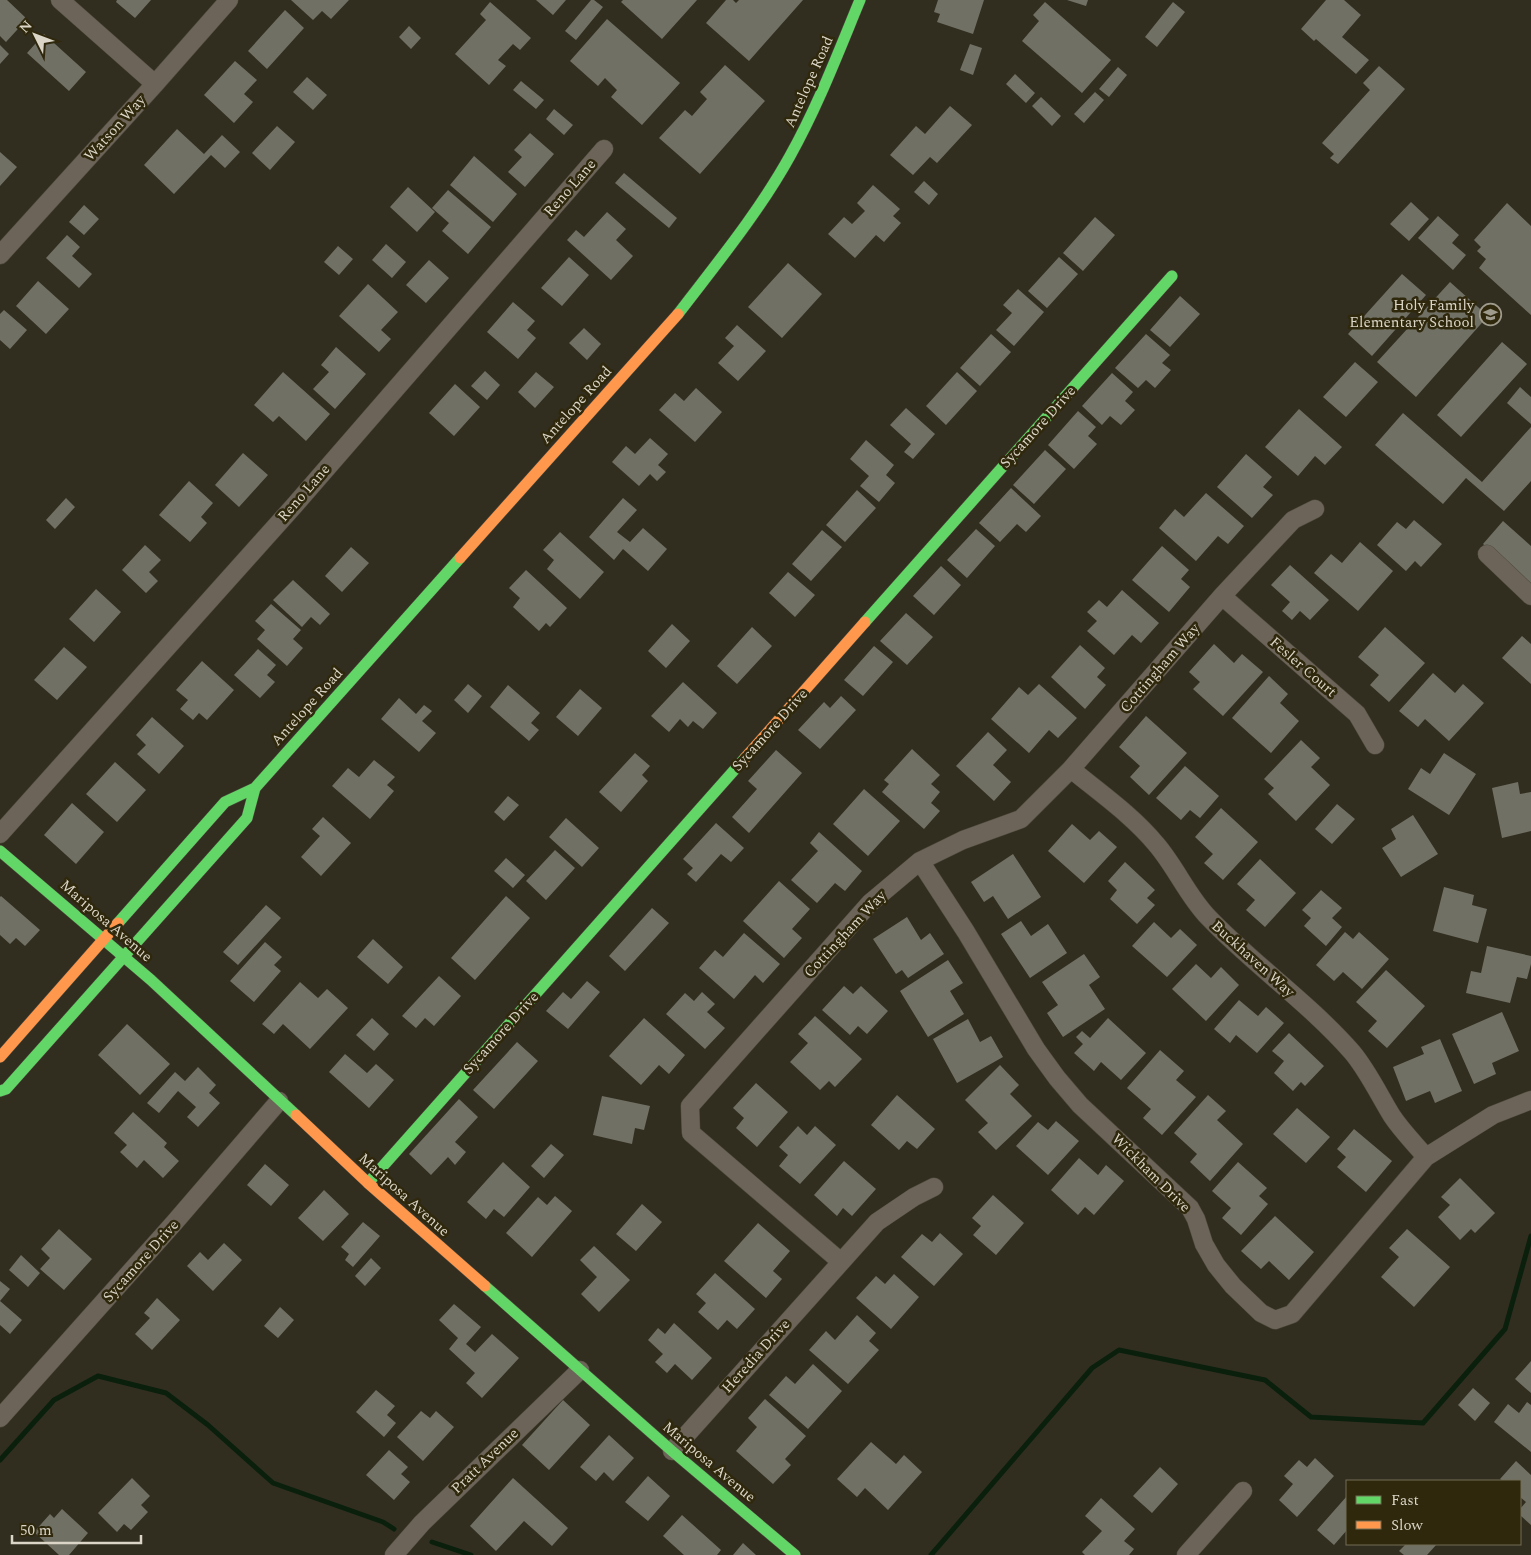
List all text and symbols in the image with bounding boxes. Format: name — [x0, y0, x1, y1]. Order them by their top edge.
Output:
north arrow — [10, 10, 60, 60]
text: N — [14, 15, 37, 38]
street label: Antelope Road — [778, 32, 840, 132]
street label: Watson Way — [79, 89, 152, 167]
street label: Reno Lane — [538, 154, 602, 222]
place label: Holy Family Elementary School — [1349, 294, 1475, 334]
school or university icon: Holy Family Elementary School — [1478, 302, 1502, 326]
street label: Antelope Road — [535, 361, 617, 449]
street label: Sycamore Drive — [994, 380, 1082, 474]
street label: Reno Lane — [272, 459, 336, 527]
street label: Cottingham Way — [1114, 617, 1206, 718]
street label: Fesler Court — [1264, 631, 1342, 703]
street label: Antelope Road — [266, 663, 348, 751]
street label: Sycamore Drive — [726, 683, 814, 777]
street label: Mariposa Avenue — [55, 874, 157, 968]
street label: Cottingham Way — [798, 884, 892, 983]
street label: Buckhaven Way — [1206, 915, 1300, 1003]
street label: Sycamore Drive — [457, 986, 545, 1080]
street label: Wickham Drive — [1106, 1128, 1196, 1218]
street label: Mariposa Avenue — [353, 1148, 455, 1242]
street label: Sycamore Drive — [97, 1214, 185, 1308]
street label: Heredia Drive — [716, 1314, 796, 1398]
street label: Mariposa Avenue — [657, 1416, 761, 1508]
street label: Pratt Avenue — [446, 1423, 524, 1499]
legend — [1346, 1480, 1521, 1545]
text: Fast — [1391, 1489, 1419, 1512]
scale bar — [12, 1512, 141, 1544]
text: Slow — [1391, 1514, 1423, 1537]
text: 50 m — [20, 1519, 52, 1542]

